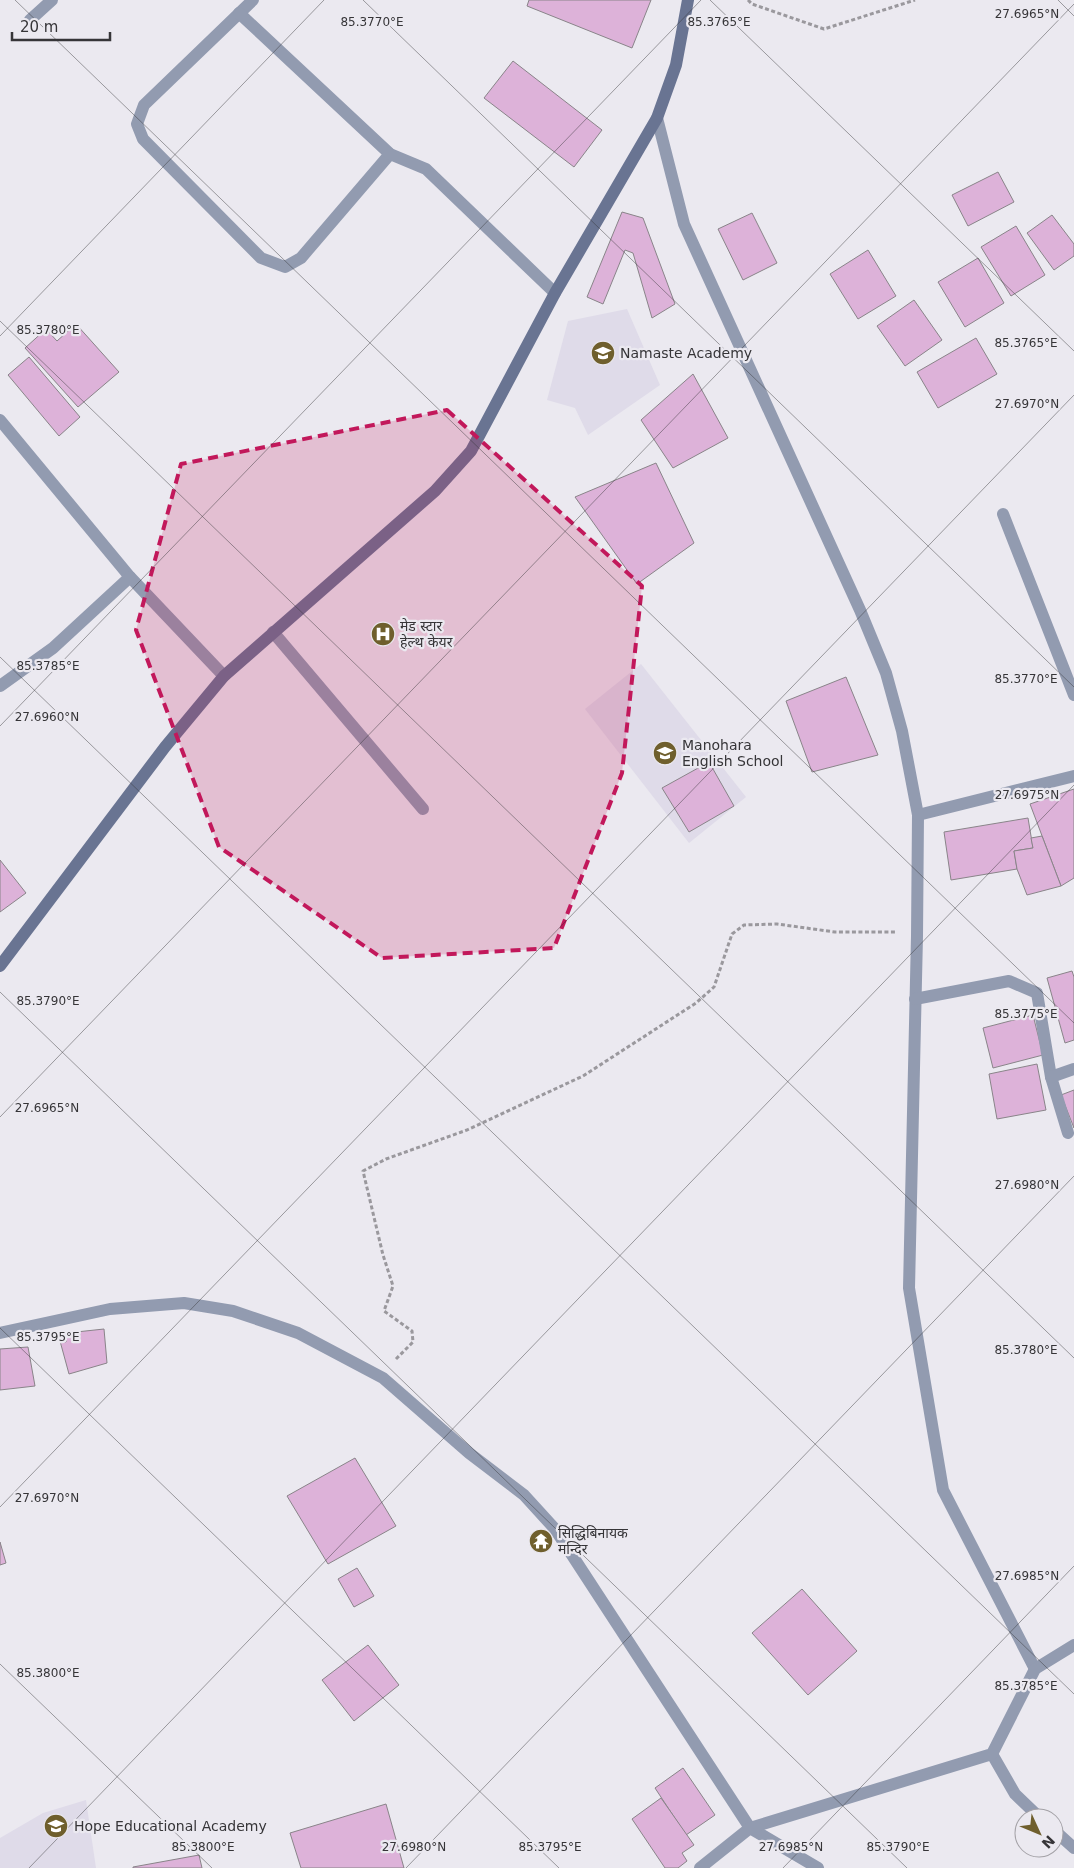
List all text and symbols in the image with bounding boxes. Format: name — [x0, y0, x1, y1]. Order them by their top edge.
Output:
text: 27.6965°N — [995, 7, 1059, 21]
scale bar — [12, 10, 110, 42]
text: 85.3770°E — [340, 15, 404, 29]
text: 85.3765°E — [687, 15, 751, 29]
text: 20 m — [20, 18, 58, 36]
text: 85.3780°E — [16, 323, 80, 337]
text: 85.3765°E — [994, 336, 1058, 350]
school or university icon: Namaste Academy — [590, 340, 616, 366]
place label: Namaste Academy — [620, 345, 752, 361]
text: 27.6970°N — [995, 397, 1059, 411]
place label: मेड स्टार हेल्थ केयर — [400, 617, 453, 650]
hospital icon: मेड स्टार हेल्थ केयर — [370, 621, 396, 647]
text: 85.3785°E — [16, 659, 80, 673]
text: 85.3770°E — [994, 672, 1058, 686]
text: 27.6960°N — [15, 710, 79, 724]
place label: Manohara English School — [682, 737, 783, 769]
school or university icon: Manohara English School — [652, 740, 678, 766]
text: 27.6975°N — [995, 788, 1059, 802]
text: 85.3790°E — [16, 994, 80, 1008]
text: 85.3775°E — [994, 1007, 1058, 1021]
text: 27.6965°N — [15, 1101, 79, 1115]
text: 27.6980°N — [995, 1178, 1059, 1192]
text: 85.3795°E — [16, 1330, 80, 1344]
text: 85.3780°E — [994, 1343, 1058, 1357]
text: 27.6970°N — [15, 1491, 79, 1505]
place label: सिद्धिबिनायक मन्दिर — [558, 1525, 628, 1557]
temple icon: सिद्धिबिनायक मन्दिर — [528, 1528, 554, 1554]
text: 27.6985°N — [995, 1569, 1059, 1583]
text: 85.3800°E — [16, 1666, 80, 1680]
text: 85.3785°E — [994, 1679, 1058, 1693]
north arrow — [1014, 1808, 1064, 1858]
school or university icon: Hope Educational Academy — [43, 1813, 69, 1839]
place label: Hope Educational Academy — [74, 1818, 267, 1834]
text: N — [1039, 1832, 1058, 1852]
text: 85.3800°E — [171, 1840, 235, 1854]
text: 27.6980°N — [382, 1840, 446, 1854]
text: 85.3795°E — [518, 1840, 582, 1854]
text: 27.6985°N — [759, 1840, 823, 1854]
text: 85.3790°E — [866, 1840, 930, 1854]

